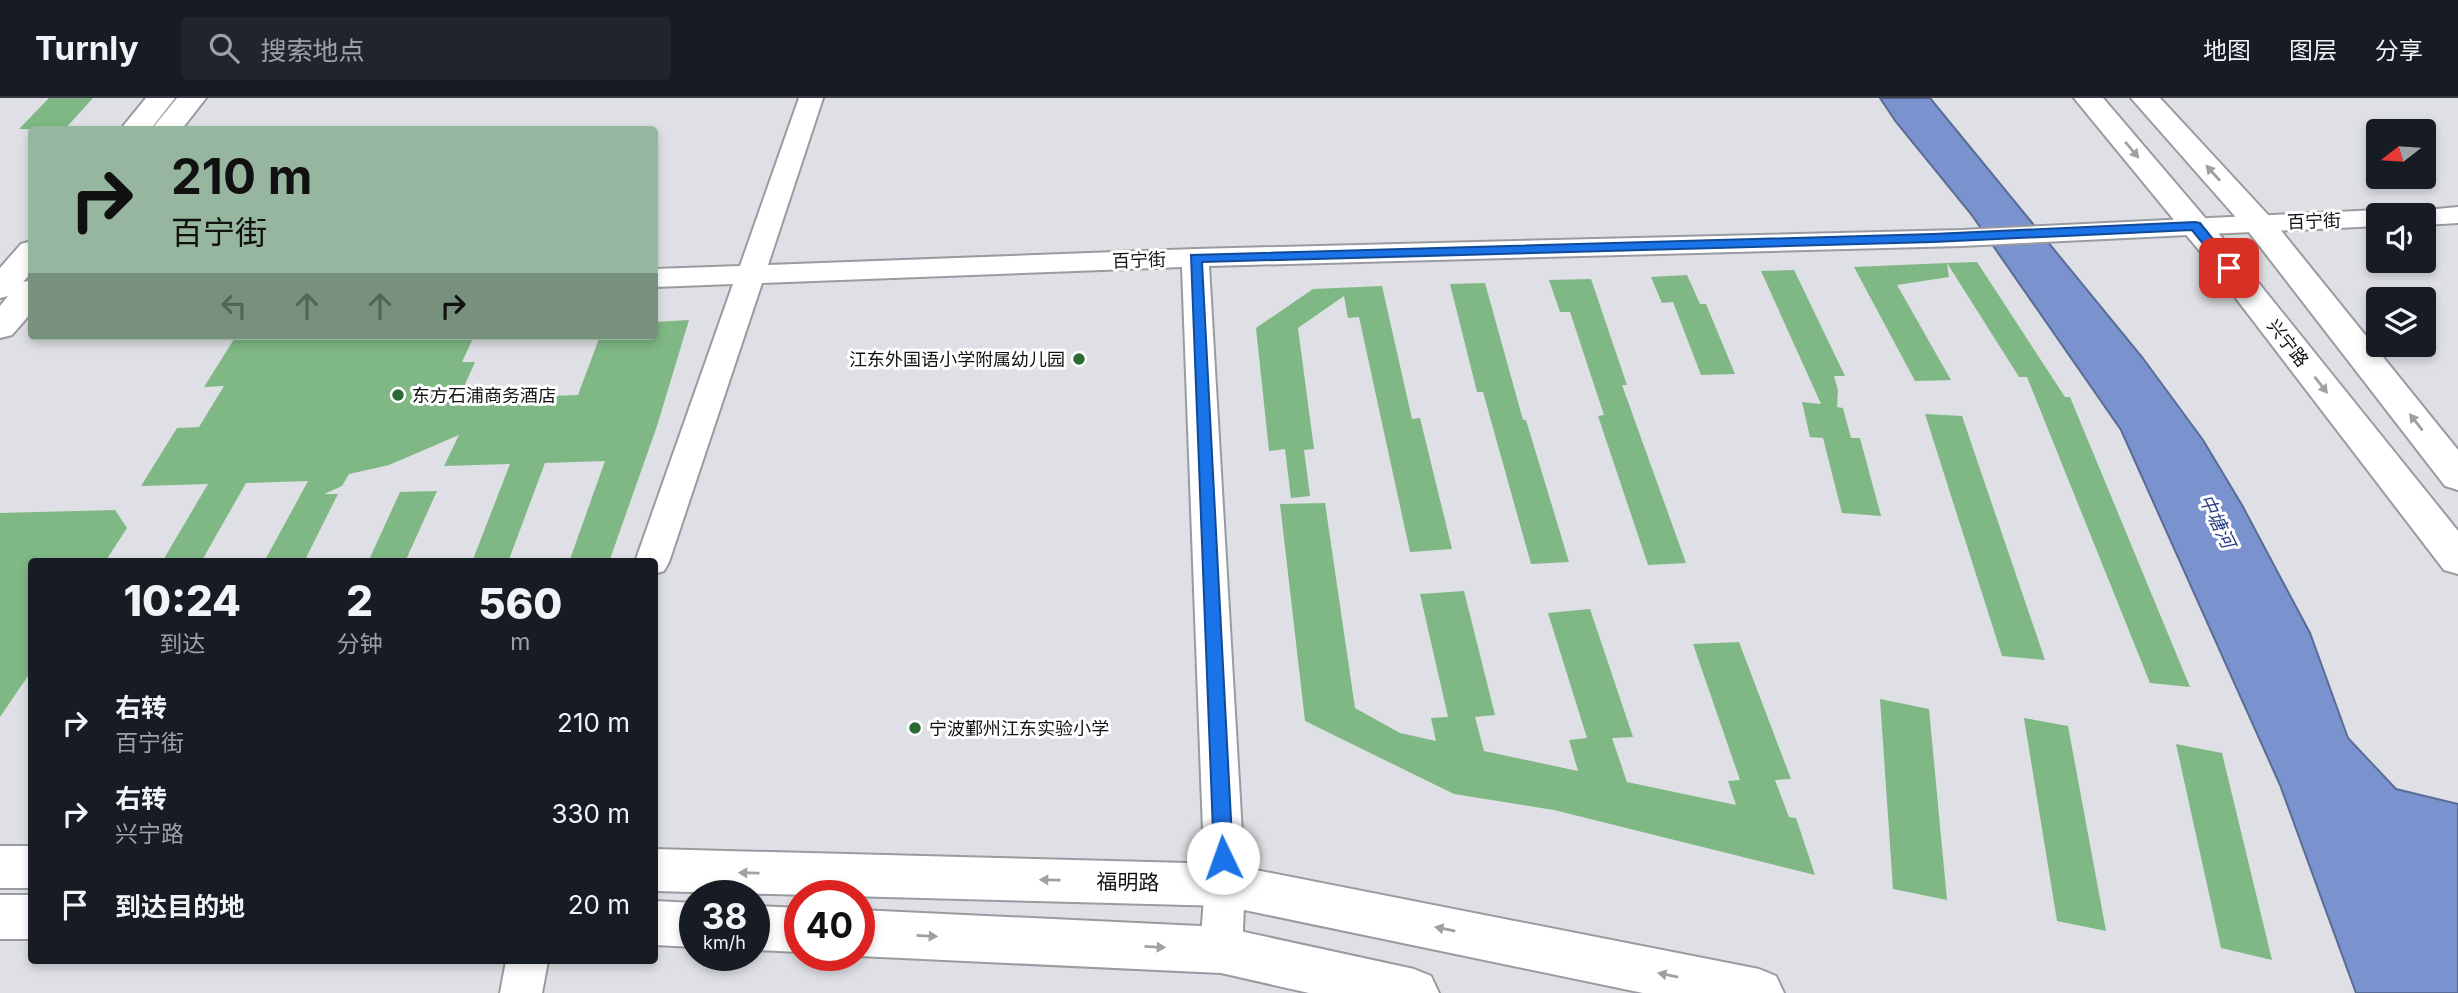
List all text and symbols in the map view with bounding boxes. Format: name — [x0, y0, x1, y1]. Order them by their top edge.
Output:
search box — [181, 17, 671, 80]
text: Turnly — [35, 28, 139, 68]
icon: search — [205, 29, 243, 67]
text: 搜索地点 — [261, 35, 365, 66]
text: 地图 — [2203, 36, 2251, 65]
text: 图层 — [2289, 36, 2337, 65]
text: 分享 — [2375, 36, 2423, 65]
north arrow — [2366, 119, 2436, 189]
map controls — [2366, 119, 2436, 357]
one-way arrow — [2124, 142, 2139, 159]
text: 210 m — [171, 147, 312, 206]
icon: right — [56, 154, 147, 245]
one-way arrow — [2205, 164, 2221, 182]
button: sound — [2366, 203, 2436, 273]
street label: 百宁街 — [2287, 210, 2341, 232]
text: 百宁街 — [171, 213, 267, 252]
pin — [2199, 238, 2259, 298]
street label: 百宁街 — [1112, 249, 1166, 271]
icon: arrive — [2210, 249, 2248, 287]
icon: left — [215, 287, 253, 325]
icon: ahead — [288, 287, 326, 325]
icon: ahead — [361, 287, 399, 325]
icon: right — [434, 287, 472, 325]
button: layers — [2366, 287, 2436, 357]
street label: 兴宁路 — [2263, 315, 2313, 371]
place label: 江东外国语小学附属幼儿园 — [849, 349, 1065, 370]
marker: 江东外国语小学附属幼儿园 — [1071, 351, 1087, 367]
one-way arrow — [2313, 376, 2328, 393]
place label: 东方石浦商务酒店 — [412, 385, 556, 406]
marker: 东方石浦商务酒店 — [390, 387, 406, 403]
one-way arrow — [2409, 413, 2423, 431]
water label: 中塘河 — [2194, 490, 2242, 555]
text: 10:24 — [124, 575, 241, 626]
text: 2 — [346, 575, 373, 626]
text: 560 — [478, 578, 562, 629]
text: m — [510, 628, 530, 656]
text: 到达 — [159, 630, 205, 658]
text: 分钟 — [337, 630, 383, 658]
text: 右转 — [115, 692, 167, 723]
icon: right — [56, 704, 94, 742]
text: 210 m — [557, 707, 630, 738]
place label: 宁波鄞州江东实验小学 — [929, 718, 1109, 739]
marker: 宁波鄞州江东实验小学 — [907, 720, 923, 736]
text: 百宁街 — [115, 729, 184, 757]
text: 右转 — [115, 783, 167, 814]
icon: right — [56, 795, 94, 833]
text: 330 m — [551, 798, 630, 829]
text: 兴宁路 — [115, 820, 184, 848]
position arrow — [1186, 821, 1260, 895]
one-way arrow — [738, 867, 760, 879]
street label: 福明路 — [1096, 869, 1160, 895]
one-way arrow — [1039, 875, 1061, 886]
speed limit sign: 40 — [784, 880, 875, 971]
icon: arrive — [56, 886, 94, 924]
text: 20 m — [568, 889, 630, 920]
text: 到达目的地 — [115, 891, 245, 922]
text: 38 — [702, 895, 747, 937]
one-way arrow — [1434, 924, 1456, 935]
one-way arrow — [917, 931, 939, 942]
text: km/h — [703, 932, 746, 953]
one-way arrow — [1144, 941, 1166, 952]
one-way arrow — [1657, 969, 1679, 980]

